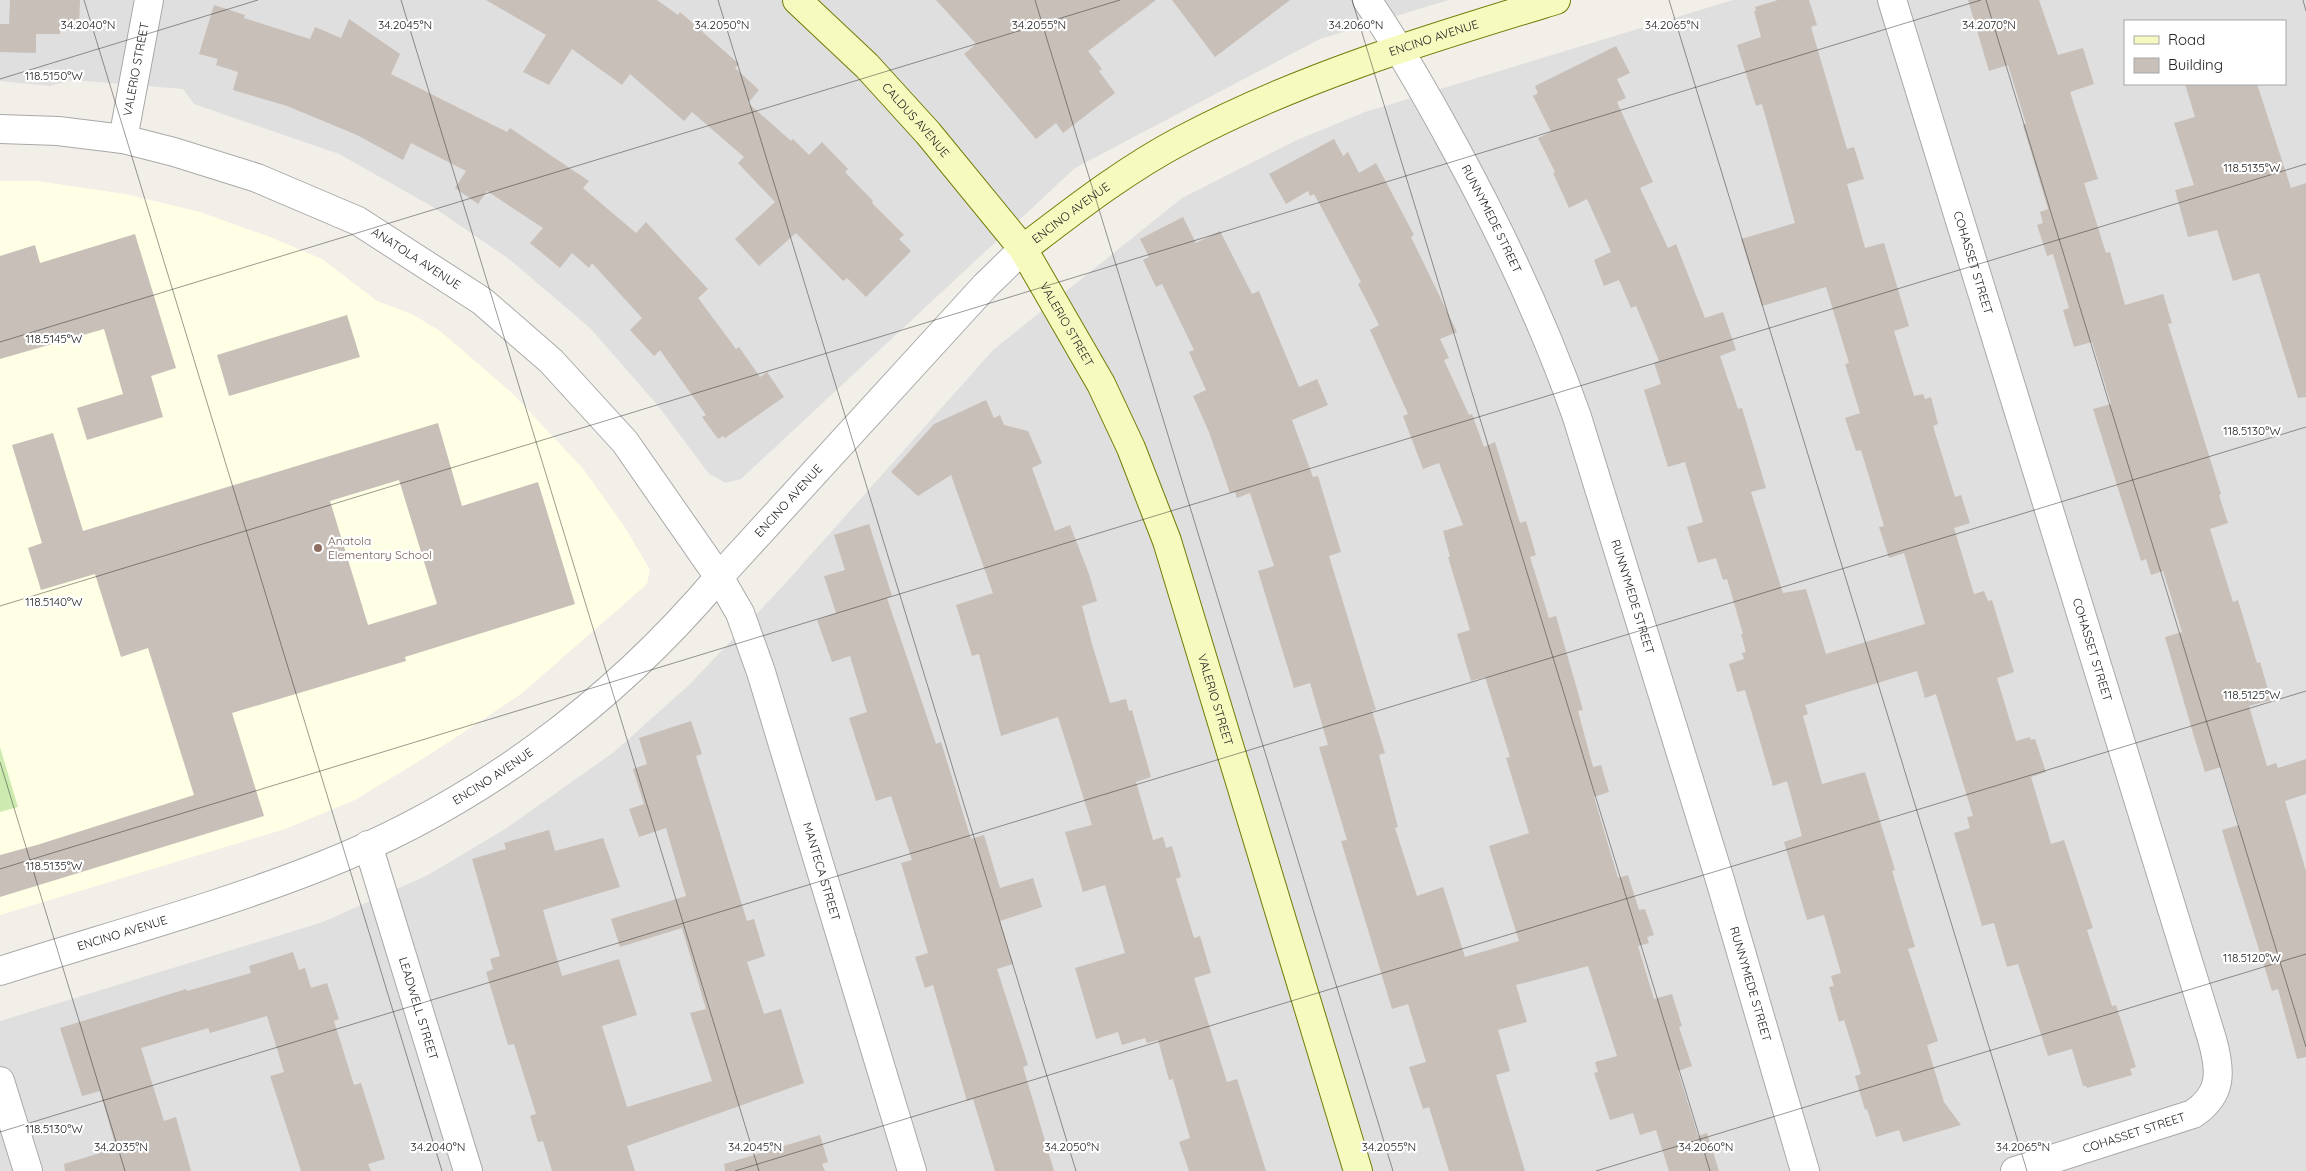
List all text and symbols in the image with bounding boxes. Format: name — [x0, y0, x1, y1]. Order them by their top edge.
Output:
street label: ENCINO AVENUE — [1387, 16, 1480, 59]
text: 34.2040°N — [61, 17, 115, 32]
text: 34.2045°N — [378, 17, 432, 32]
text: 34.2050°N — [695, 17, 749, 32]
text: 34.2055°N — [1012, 17, 1066, 32]
text: 34.2060°N — [1329, 17, 1383, 32]
text: 34.2065°N — [1645, 17, 1699, 32]
text: 34.2070°N — [1962, 17, 2016, 32]
legend — [2124, 20, 2286, 85]
street label: VALERIO STREET — [119, 21, 152, 117]
text: Road — [2168, 30, 2205, 49]
text: Building — [2168, 55, 2223, 74]
text: 118.5150°W — [25, 68, 83, 83]
street label: CALDUS AVENUE — [879, 79, 953, 160]
text: 118.5135°W — [2224, 160, 2281, 175]
street label: RUNNYMEDE STREET — [1458, 162, 1525, 275]
street label: ENCINO AVENUE — [1029, 179, 1113, 246]
street label: COHASSET STREET — [1950, 209, 1996, 316]
street label: ANATOLA AVENUE — [369, 224, 464, 292]
street label: VALERIO STREET — [1037, 279, 1097, 369]
text: 118.5145°W — [26, 331, 83, 346]
text: 118.5130°W — [2223, 423, 2281, 438]
street label: ENCINO AVENUE — [751, 461, 825, 540]
place label: Anatola Elementary School — [328, 533, 432, 562]
street label: RUNNYMEDE STREET — [1608, 537, 1658, 656]
marker: Anatola Elementary School — [312, 542, 324, 554]
text: 118.5140°W — [25, 594, 83, 609]
street label: COHASSET STREET — [2070, 596, 2116, 703]
street label: VALERIO STREET — [1195, 652, 1237, 747]
text: 118.5125°W — [2223, 687, 2281, 702]
street label: ENCINO AVENUE — [450, 744, 536, 808]
street label: MANTECA STREET — [800, 820, 844, 923]
text: 118.5135°W — [26, 858, 83, 873]
street label: ENCINO AVENUE — [75, 912, 169, 954]
street label: RUNNYMEDE STREET — [1727, 925, 1775, 1043]
text: 118.5120°W — [2223, 950, 2281, 965]
street label: LEADWELL STREET — [396, 955, 441, 1062]
street label: COHASSET STREET — [2081, 1109, 2187, 1156]
text: 118.5130°W — [25, 1121, 83, 1136]
text: 34.2035°N — [94, 1139, 148, 1154]
text: 34.2040°N — [411, 1139, 465, 1154]
text: 34.2045°N — [728, 1139, 782, 1154]
text: 34.2050°N — [1045, 1139, 1099, 1154]
text: 34.2055°N — [1362, 1139, 1416, 1154]
text: 34.2060°N — [1679, 1139, 1733, 1154]
text: 34.2065°N — [1996, 1139, 2050, 1154]

